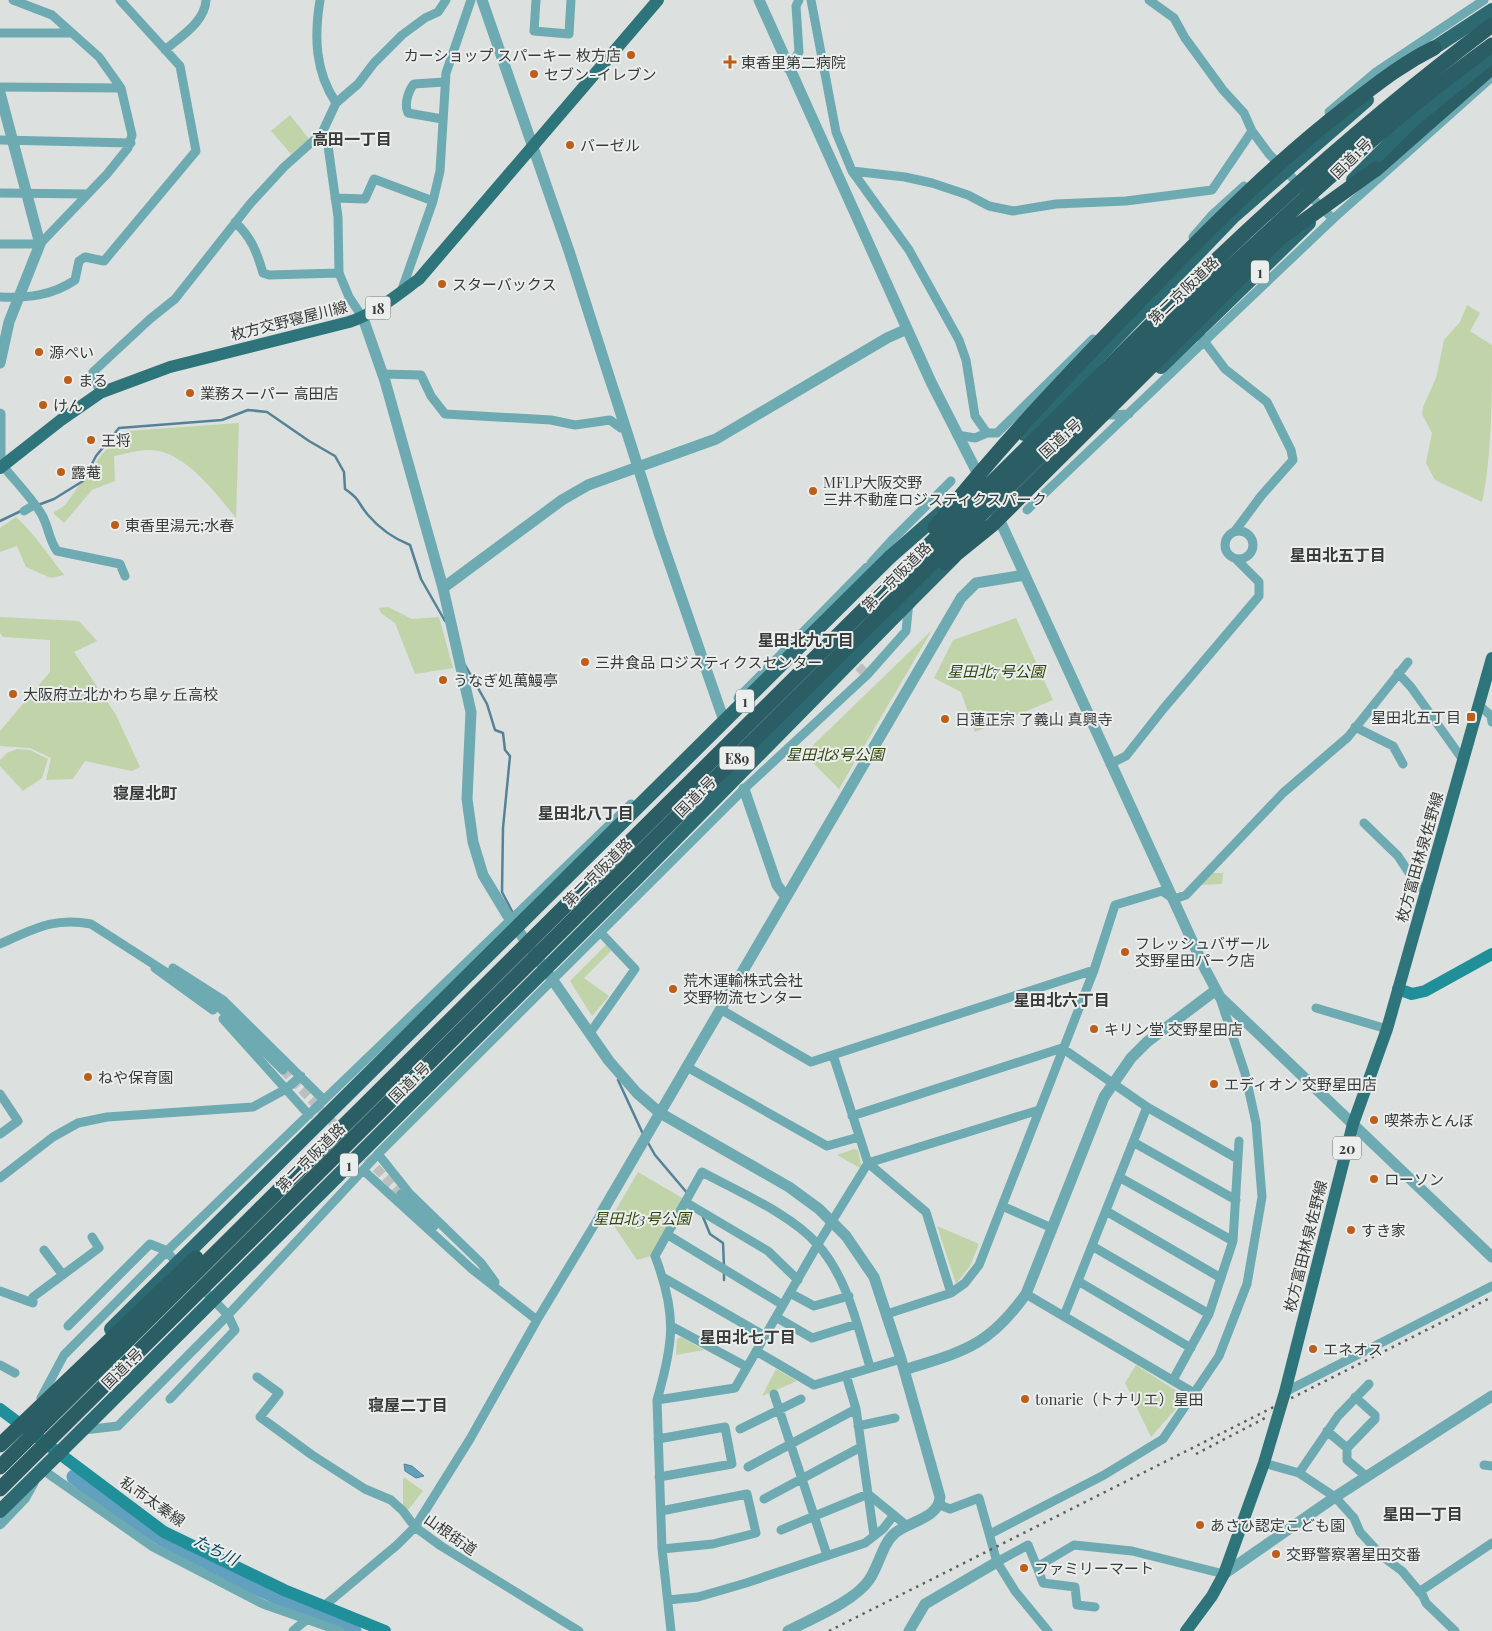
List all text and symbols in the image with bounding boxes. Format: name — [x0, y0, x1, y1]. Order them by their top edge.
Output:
place label: カーショップ スパーキー 枚方店 — [404, 45, 621, 65]
marker: カーショップ スパーキー 枚方店 — [625, 49, 637, 61]
place label: 東香里第二病院 — [741, 52, 846, 72]
marker: 東香里第二病院 — [723, 55, 737, 69]
place label: セブン-イレブン — [544, 64, 657, 84]
marker: セブン-イレブン — [528, 68, 540, 80]
district label: 高田一丁目 — [312, 128, 392, 149]
street label: 国道1号 — [1326, 133, 1376, 183]
place label: バーゼル — [580, 135, 640, 155]
marker: バーゼル — [564, 139, 576, 151]
street label: 第二京阪道路 — [1144, 252, 1222, 328]
road number: 1 — [1251, 260, 1269, 284]
place label: スターバックス — [452, 274, 556, 294]
marker: スターバックス — [436, 278, 448, 290]
street label: 枚方交野寝屋川線 — [228, 296, 350, 344]
road number: 18 — [366, 296, 390, 320]
place label: 源ぺい — [49, 342, 94, 362]
marker: 源ぺい — [33, 346, 45, 358]
place label: まる — [78, 370, 108, 390]
marker: まる — [62, 374, 74, 386]
place label: 業務スーパー 高田店 — [200, 383, 339, 403]
marker: 業務スーパー 高田店 — [184, 387, 196, 399]
place label: けん — [53, 395, 83, 415]
marker: けん — [37, 399, 49, 411]
street label: 国道1号 — [1035, 414, 1085, 462]
place label: 王将 — [101, 430, 131, 450]
marker: 王将 — [85, 434, 97, 446]
place label: 露菴 — [71, 462, 101, 482]
marker: 露菴 — [55, 466, 67, 478]
place label: MFLP大阪交野 三井不動産ロジスティクスパーク — [823, 472, 1047, 509]
marker: MFLP大阪交野 三井不動産ロジスティクスパーク — [807, 485, 819, 497]
place label: 東香里湯元;水春 — [125, 515, 234, 535]
marker: 東香里湯元;水春 — [109, 519, 121, 531]
street label: 第二京阪道路 — [857, 537, 935, 615]
district label: 星田北五丁目 — [1290, 544, 1386, 565]
district label: 星田北九丁目 — [758, 629, 854, 650]
place label: 三井食品 ロジスティクスセンター — [595, 652, 822, 672]
marker: 三井食品 ロジスティクスセンター — [579, 656, 591, 668]
park label: 星田北7号公園 — [947, 661, 1047, 681]
place label: うなぎ処萬鰻亭 — [453, 670, 558, 690]
marker: うなぎ処萬鰻亭 — [437, 674, 449, 686]
place label: 大阪府立北かわち皐ヶ丘高校 — [23, 684, 218, 704]
marker: 大阪府立北かわち皐ヶ丘高校 — [7, 688, 19, 700]
road number: 1 — [736, 689, 754, 712]
place label: 星田北五丁目 — [1371, 707, 1461, 727]
place label: 日蓮正宗 了義山 真興寺 — [955, 709, 1112, 729]
marker: 星田北五丁目 — [1465, 711, 1477, 723]
marker: 日蓮正宗 了義山 真興寺 — [939, 713, 951, 725]
park label: 星田北8号公園 — [786, 744, 886, 764]
road number: E89 — [720, 746, 754, 770]
street label: 国道1号 — [670, 771, 720, 821]
district label: 寝屋北町 — [113, 782, 177, 803]
street label: 枚方富田林泉佐野線 — [1391, 789, 1447, 925]
district label: 星田北八丁目 — [538, 802, 634, 823]
street label: 第二京阪道路 — [558, 833, 636, 911]
place label: フレッシュバザール 交野星田パーク店 — [1135, 933, 1270, 970]
marker: フレッシュバザール 交野星田パーク店 — [1119, 946, 1131, 958]
place label: 荒木運輸株式会社 交野物流センター — [683, 970, 803, 1007]
marker: 荒木運輸株式会社 交野物流センター — [667, 983, 679, 995]
district label: 星田北六丁目 — [1014, 989, 1110, 1010]
place label: キリン堂 交野星田店 — [1104, 1019, 1243, 1039]
marker: キリン堂 交野星田店 — [1088, 1023, 1100, 1035]
street label: 国道1号 — [384, 1057, 434, 1107]
place label: ねや保育園 — [98, 1067, 173, 1087]
marker: ねや保育園 — [82, 1071, 94, 1083]
place label: エディオン 交野星田店 — [1224, 1074, 1377, 1094]
marker: エディオン 交野星田店 — [1208, 1078, 1220, 1090]
place label: 喫茶赤とんぼ — [1384, 1110, 1474, 1130]
marker: 喫茶赤とんぼ — [1368, 1114, 1380, 1126]
street label: 第二京阪道路 — [271, 1118, 349, 1196]
road number: 20 — [1333, 1136, 1361, 1160]
road number: 1 — [340, 1154, 358, 1176]
place label: ローソン — [1384, 1169, 1444, 1189]
marker: ローソン — [1368, 1173, 1380, 1185]
street label: 枚方富田林泉佐野線 — [1279, 1178, 1331, 1314]
park label: 星田北3号公園 — [593, 1208, 693, 1228]
place label: すき家 — [1361, 1220, 1406, 1240]
marker: すき家 — [1345, 1224, 1357, 1236]
district label: 星田北七丁目 — [700, 1326, 796, 1347]
place label: エネオス — [1323, 1339, 1383, 1359]
street label: 国道1号 — [97, 1343, 147, 1393]
marker: エネオス — [1307, 1343, 1319, 1355]
place label: tonarie（トナリエ）星田 — [1035, 1389, 1204, 1409]
marker: tonarie（トナリエ）星田 — [1019, 1393, 1031, 1405]
district label: 寝屋二丁目 — [368, 1394, 448, 1415]
street label: 私市太秦線 — [117, 1471, 189, 1531]
district label: 星田一丁目 — [1383, 1503, 1463, 1524]
street label: 山根街道 — [421, 1509, 481, 1559]
place label: あさひ認定こども園 — [1210, 1515, 1345, 1535]
marker: あさひ認定こども園 — [1194, 1519, 1206, 1531]
water label: たち川 — [190, 1529, 244, 1570]
place label: 交野警察署星田交番 — [1286, 1544, 1421, 1564]
marker: 交野警察署星田交番 — [1270, 1548, 1282, 1560]
place label: ファミリーマート — [1034, 1558, 1154, 1578]
marker: ファミリーマート — [1018, 1562, 1030, 1574]

